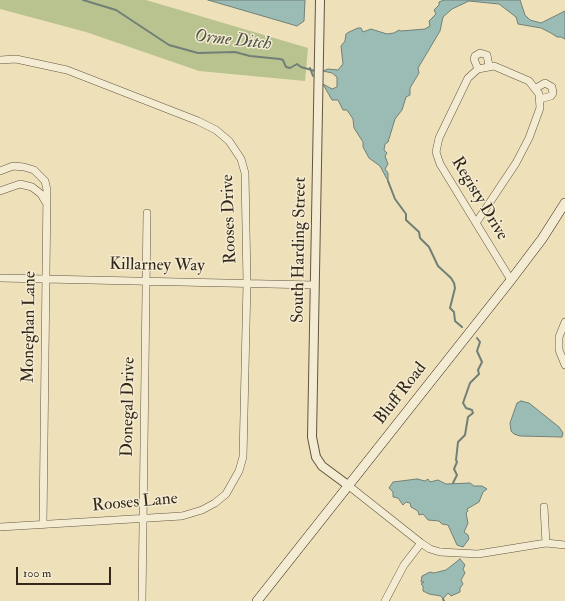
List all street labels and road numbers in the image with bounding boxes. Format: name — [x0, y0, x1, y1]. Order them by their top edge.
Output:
street label: Registy Drive — [446, 154, 512, 244]
street label: Rooses Drive — [218, 174, 242, 264]
street label: South Harding Street — [289, 177, 311, 323]
street label: Killarney Way — [109, 255, 205, 277]
street label: Moneghan Lane — [19, 271, 41, 383]
street label: Donegal Drive — [118, 357, 140, 457]
street label: Bluff Road — [370, 359, 432, 429]
street label: Rooses Lane — [91, 489, 179, 517]

